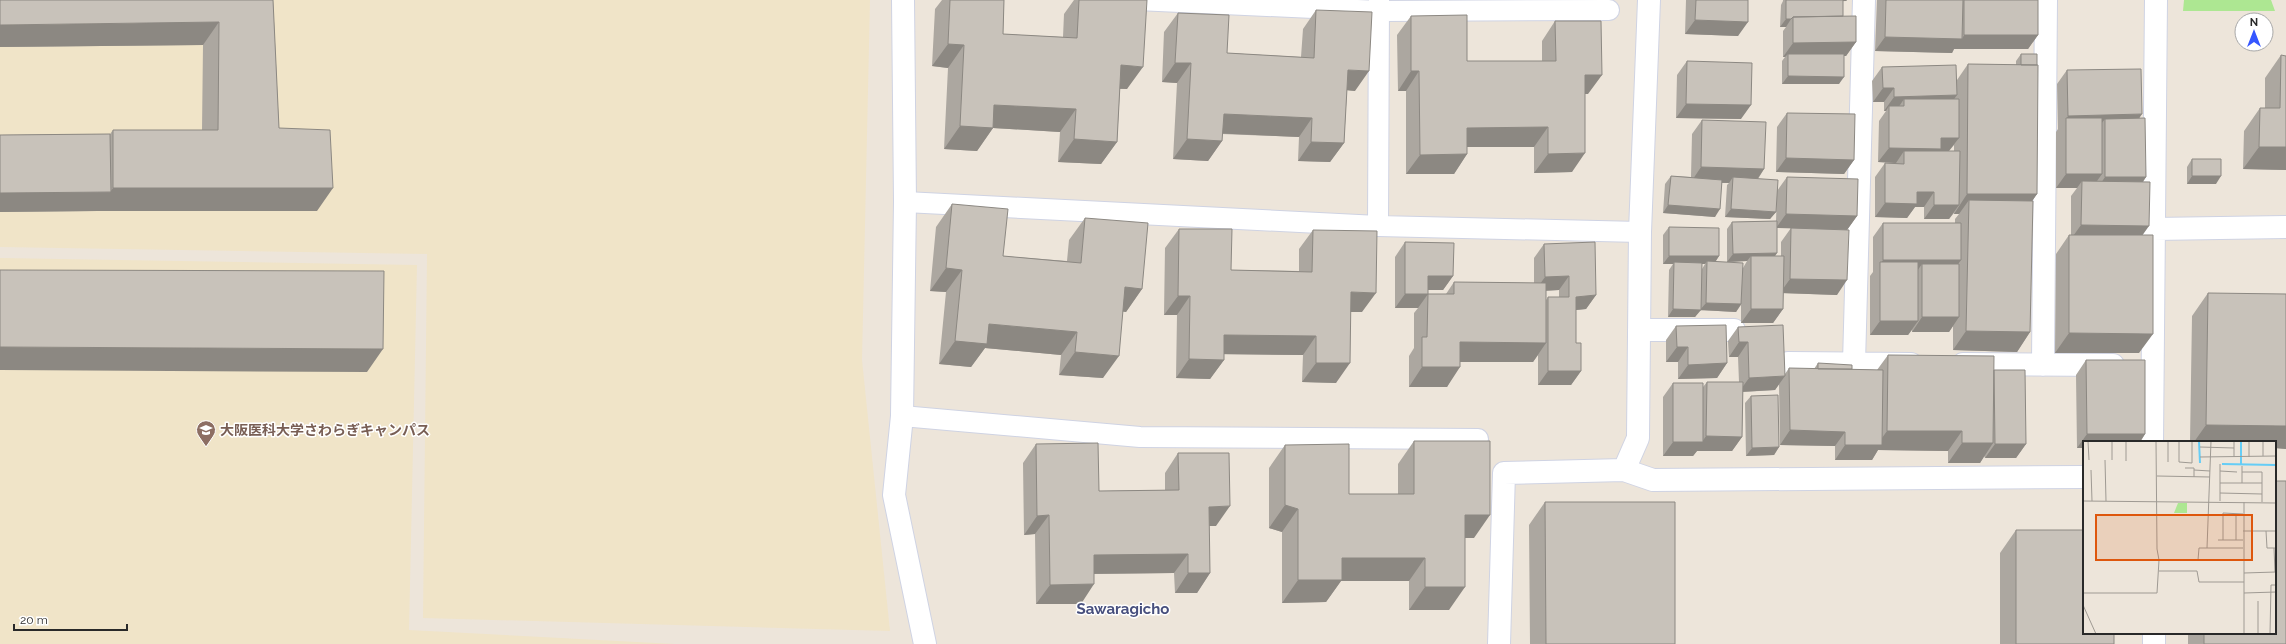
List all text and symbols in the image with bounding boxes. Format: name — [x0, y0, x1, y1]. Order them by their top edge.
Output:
north arrow — [2234, 12, 2274, 52]
text: N — [2250, 16, 2258, 29]
school or university icon: 大阪医科大学さわらぎキャンパス — [195, 419, 217, 447]
place label: 大阪医科大学さわらぎキャンパス — [220, 422, 430, 438]
inset map — [2083, 441, 2276, 634]
district label: Sawaragicho — [1077, 600, 1169, 618]
scale bar — [14, 606, 127, 632]
text: 20 m — [20, 613, 48, 627]

